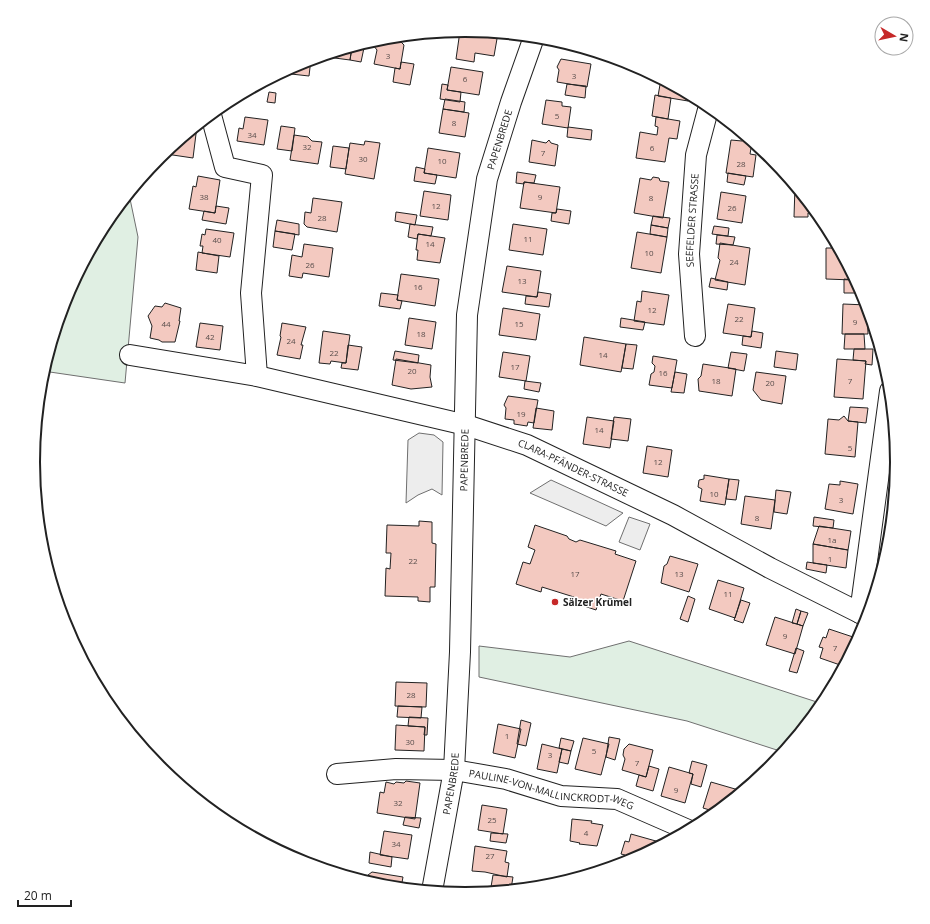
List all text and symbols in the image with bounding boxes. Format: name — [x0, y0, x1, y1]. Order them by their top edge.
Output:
north arrow — [874, 16, 914, 56]
text: N — [896, 32, 912, 43]
house number: 3 — [386, 50, 391, 61]
house number: 3 — [572, 70, 577, 81]
house number: 6 — [463, 73, 468, 84]
street label: PAPENBREDE — [483, 108, 515, 171]
house number: 5 — [555, 110, 560, 121]
house number: 8 — [452, 117, 457, 128]
house number: 34 — [247, 129, 257, 140]
house number: 32 — [302, 141, 312, 152]
house number: 6 — [650, 142, 655, 153]
house number: 7 — [541, 147, 546, 158]
house number: 30 — [358, 153, 368, 164]
house number: 10 — [437, 155, 447, 166]
house number: 28 — [736, 158, 746, 169]
street label: SEEFELDER STRASSE — [682, 173, 702, 268]
house number: 38 — [199, 191, 209, 202]
house number: 9 — [538, 191, 543, 202]
house number: 8 — [649, 192, 654, 203]
house number: 12 — [431, 200, 441, 211]
house number: 26 — [727, 202, 737, 213]
house number: 28 — [317, 212, 327, 223]
house number: 11 — [523, 233, 533, 244]
house number: 40 — [212, 234, 222, 245]
house number: 14 — [425, 238, 435, 249]
house number: 10 — [644, 247, 654, 258]
house number: 24 — [729, 256, 739, 267]
house number: 26 — [305, 259, 315, 270]
house number: 13 — [517, 275, 527, 286]
house number: 16 — [413, 281, 423, 292]
house number: 12 — [647, 304, 657, 315]
house number: 22 — [734, 313, 744, 324]
house number: 9 — [853, 316, 858, 327]
house number: 44 — [161, 318, 171, 329]
house number: 15 — [514, 318, 524, 329]
house number: 18 — [416, 328, 426, 339]
house number: 42 — [205, 331, 215, 342]
house number: 24 — [286, 335, 296, 346]
house number: 22 — [329, 347, 339, 358]
house number: 14 — [598, 349, 608, 360]
house number: 17 — [510, 361, 520, 372]
house number: 20 — [407, 365, 417, 376]
house number: 16 — [658, 367, 668, 378]
house number: 18 — [711, 375, 721, 386]
house number: 7 — [848, 375, 853, 386]
house number: 20 — [765, 377, 775, 388]
house number: 19 — [516, 408, 526, 419]
house number: 14 — [594, 424, 604, 435]
street label: PAPENBREDE — [456, 429, 472, 492]
street label: CLARA-PFÄNDER-STRASSE — [516, 436, 631, 500]
house number: 5 — [848, 442, 853, 453]
house number: 12 — [653, 456, 663, 467]
house number: 10 — [709, 488, 719, 499]
house number: 3 — [839, 494, 844, 505]
house number: 8 — [755, 512, 760, 523]
house number: 1a — [827, 534, 837, 545]
house number: 1 — [828, 553, 832, 564]
house number: 22 — [408, 555, 418, 566]
house number: 17 — [570, 568, 580, 579]
house number: 13 — [674, 568, 684, 579]
house number: 11 — [723, 588, 733, 599]
place label: Sälzer Krümel — [563, 595, 632, 609]
marker: Sälzer Krümel — [550, 597, 560, 607]
house number: 9 — [783, 630, 788, 641]
house number: 7 — [833, 642, 838, 653]
house number: 28 — [406, 689, 416, 700]
house number: 1 — [505, 730, 509, 741]
house number: 30 — [405, 736, 415, 747]
house number: 5 — [592, 745, 597, 756]
house number: 3 — [548, 749, 553, 760]
street label: PAPENBREDE — [439, 752, 462, 816]
house number: 7 — [635, 757, 640, 768]
street label: PAULINE-VON-MALLINCKRODT-WEG — [468, 766, 636, 813]
house number: 9 — [674, 784, 679, 795]
house number: 32 — [393, 797, 403, 808]
house number: 25 — [487, 814, 497, 825]
house number: 4 — [584, 827, 589, 838]
house number: 34 — [391, 838, 401, 849]
house number: 27 — [485, 850, 495, 861]
scale bar — [18, 882, 71, 908]
text: 20 m — [24, 887, 52, 904]

